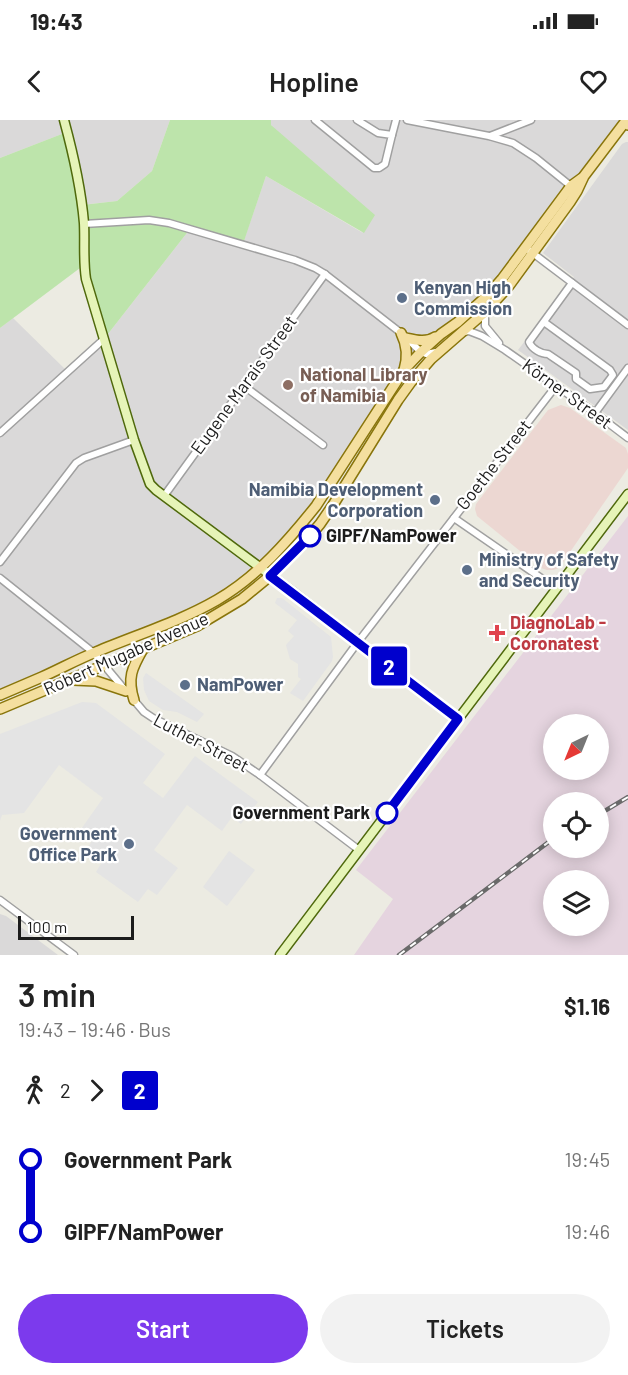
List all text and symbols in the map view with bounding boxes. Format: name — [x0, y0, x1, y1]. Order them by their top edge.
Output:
text: 19:43 — [30, 8, 83, 34]
icon: back — [18, 65, 51, 98]
text: Hopline — [269, 65, 359, 97]
icon: heart — [577, 65, 610, 98]
place label: Kenyan High Commission — [414, 276, 512, 319]
marker: Kenyan High Commission — [395, 291, 409, 305]
street label: Eugene Marais Street — [185, 311, 301, 458]
street label: Körner Street — [518, 353, 617, 433]
place label: National Library of Namibia — [300, 363, 428, 406]
marker: National Library of Namibia — [281, 378, 295, 392]
street label: Goethe Street — [451, 415, 535, 514]
place label: Namibia Development Corporation — [249, 478, 423, 521]
marker: Namibia Development Corporation — [428, 493, 442, 507]
place label: GIPF/NamPower — [326, 524, 457, 546]
marker: GIPF/NamPower — [299, 525, 321, 547]
place label: Ministry of Safety and Security — [479, 548, 619, 591]
marker: Ministry of Safety and Security — [460, 563, 474, 577]
street label: Robert Mugabe Avenue — [40, 607, 212, 699]
place label: DiagnoLab - Coronatest — [510, 611, 606, 654]
marker: DiagnoLab - Coronatest — [488, 624, 506, 642]
line badge: 2 — [370, 646, 408, 686]
text: 2 — [383, 654, 395, 679]
place label: NamPower — [197, 673, 284, 695]
marker: NamPower — [178, 678, 192, 692]
street label: Luther Street — [150, 708, 253, 776]
north arrow — [543, 714, 609, 780]
map controls — [543, 714, 609, 936]
button: locate — [543, 792, 609, 858]
place label: Government Park — [232, 801, 370, 823]
marker: Government Park — [376, 802, 398, 824]
place label: Government Office Park — [20, 822, 117, 865]
marker: Government Office Park — [122, 837, 136, 851]
button: layers — [543, 870, 609, 936]
scale bar — [18, 913, 134, 940]
text: 100 m — [27, 917, 67, 936]
text: 3 min — [18, 974, 96, 1014]
text: $1.16 — [564, 993, 610, 1019]
text: 19:43 – 19:46 · Bus — [18, 1017, 171, 1041]
icon: walk — [18, 1074, 51, 1107]
icon: forward — [80, 1074, 113, 1107]
text: 2 — [60, 1078, 71, 1102]
text: 2 — [134, 1078, 146, 1103]
text: Government Park — [64, 1146, 232, 1172]
text: 19:45 — [565, 1147, 610, 1171]
text: GIPF/NamPower — [64, 1218, 224, 1244]
text: 19:46 — [564, 1219, 610, 1243]
button: Start — [18, 1294, 308, 1363]
button: Tickets — [320, 1294, 610, 1363]

